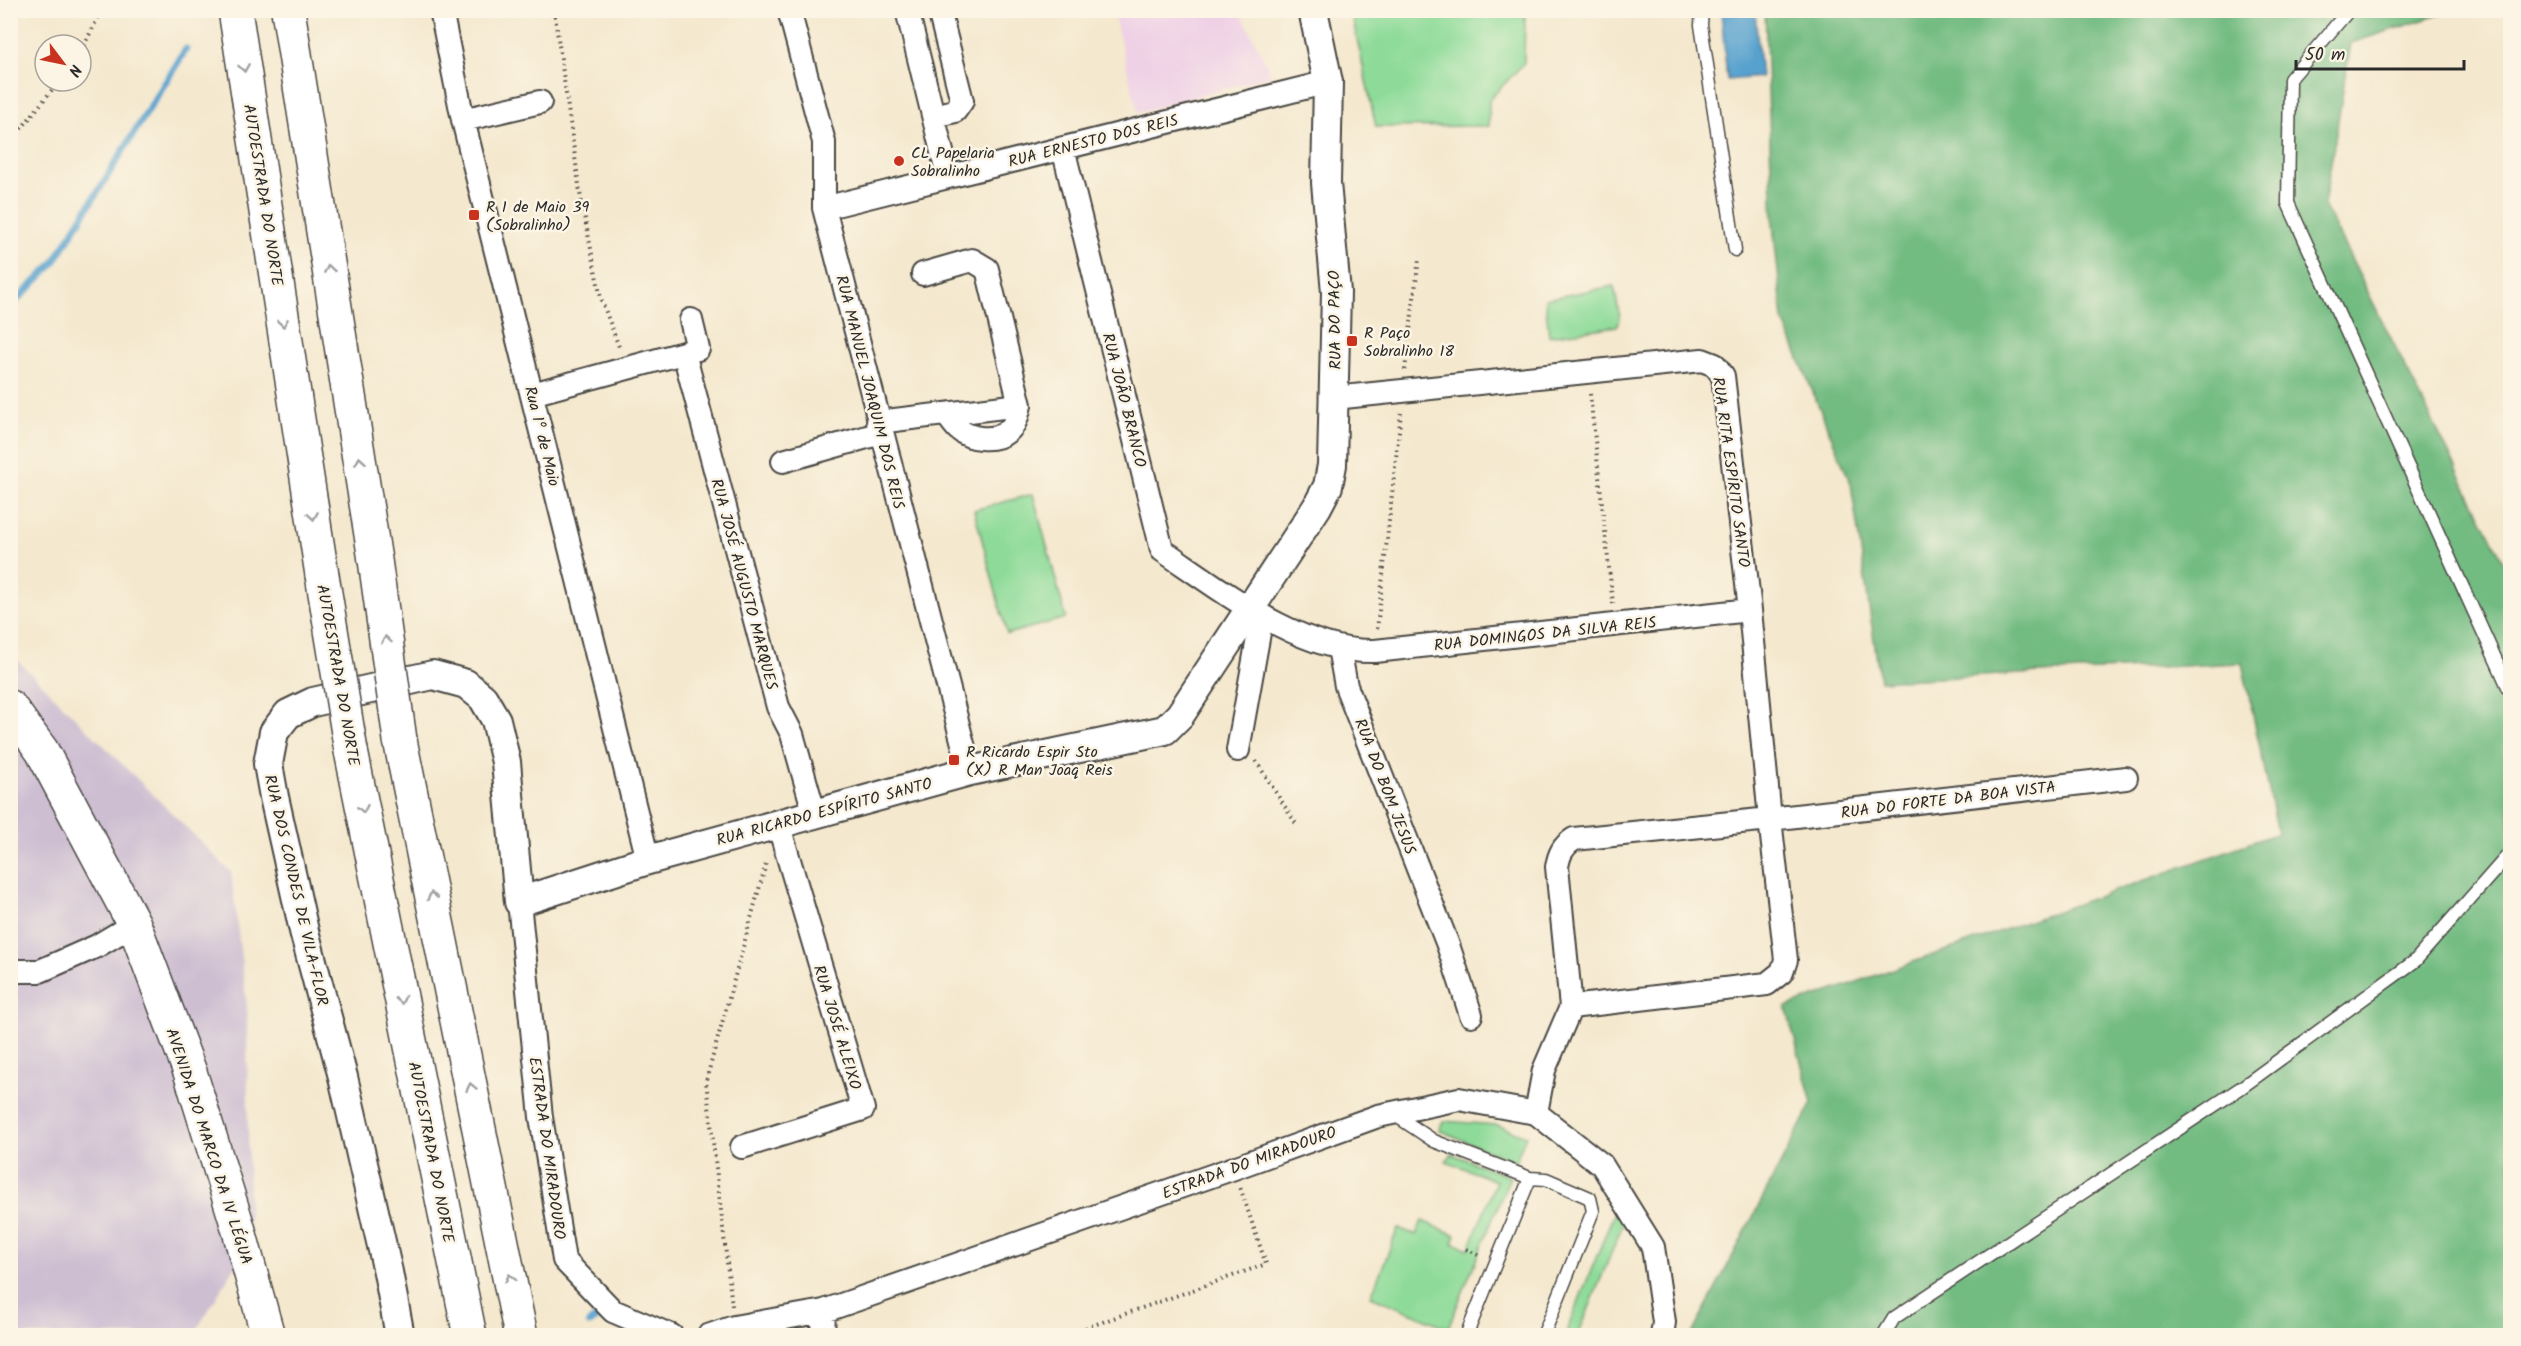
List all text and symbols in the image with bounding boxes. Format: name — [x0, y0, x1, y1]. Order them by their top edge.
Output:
north arrow — [33, 33, 93, 93]
scale bar — [2296, 33, 2464, 71]
text: 50 m — [2305, 41, 2345, 70]
text: N — [61, 59, 88, 81]
one-way arrow — [238, 64, 250, 73]
street label: AUTOESTRADA DO NORTE — [236, 102, 289, 289]
street label: RUA ERNESTO DOS REIS — [1006, 108, 1181, 175]
place label: CL Papelaria Sobralinho — [911, 141, 995, 184]
marker: CL Papelaria Sobralinho — [892, 154, 906, 168]
place label: R 1 de Maio 39 (Sobralinho) — [486, 195, 590, 238]
marker: R 1 de Maio 39 (Sobralinho) — [467, 208, 481, 222]
one-way arrow — [324, 264, 336, 273]
street label: RUA DO PAÇO — [1322, 270, 1349, 370]
street label: RUA MANUEL JOAQUIM DOS REIS — [828, 273, 911, 512]
one-way arrow — [277, 319, 289, 328]
place label: R Paço Sobralinho 18 — [1364, 321, 1454, 364]
street label: RUA JOÃO BRANCO — [1095, 330, 1152, 470]
marker: R Paço Sobralinho 18 — [1345, 334, 1359, 348]
street label: RUA RITA ESPÍRITO SANTO — [1705, 375, 1756, 569]
street label: Rua 1º de Maio — [517, 384, 566, 489]
one-way arrow — [354, 457, 366, 466]
street label: RUA JOSÉ AUGUSTO MARQUES — [703, 476, 784, 693]
one-way arrow — [306, 512, 318, 521]
street label: AUTOESTRADA DO NORTE — [309, 582, 366, 769]
street label: RUA DOMINGOS DA SILVA REIS — [1433, 610, 1658, 659]
one-way arrow — [381, 636, 393, 645]
street label: RUA DO BOM JESUS — [1347, 715, 1422, 859]
place label: R Ricardo Espir Sto (X) R Man Joaq Reis — [966, 740, 1113, 783]
marker: R Ricardo Espir Sto (X) R Man Joaq Reis — [947, 753, 961, 767]
street label: RUA DOS CONDES DE VILA-FLOR — [257, 772, 334, 1008]
street label: RUA RICARDO ESPÍRITO SANTO — [714, 772, 935, 853]
street label: RUA DO FORTE DA BOA VISTA — [1839, 775, 2057, 826]
one-way arrow — [356, 803, 369, 813]
one-way arrow — [426, 891, 439, 901]
street label: RUA JOSÉ ALEIXO — [806, 962, 867, 1093]
one-way arrow — [394, 995, 407, 1005]
street label: AVENIDA DO MARCO DA IV LÉGUA — [158, 1025, 259, 1268]
street label: ESTRADA DO MIRADOURO — [521, 1055, 572, 1241]
street label: AUTOESTRADA DO NORTE — [401, 1060, 460, 1246]
one-way arrow — [465, 1082, 478, 1092]
street label: ESTRADA DO MIRADOURO — [1159, 1120, 1340, 1207]
one-way arrow — [504, 1273, 517, 1283]

